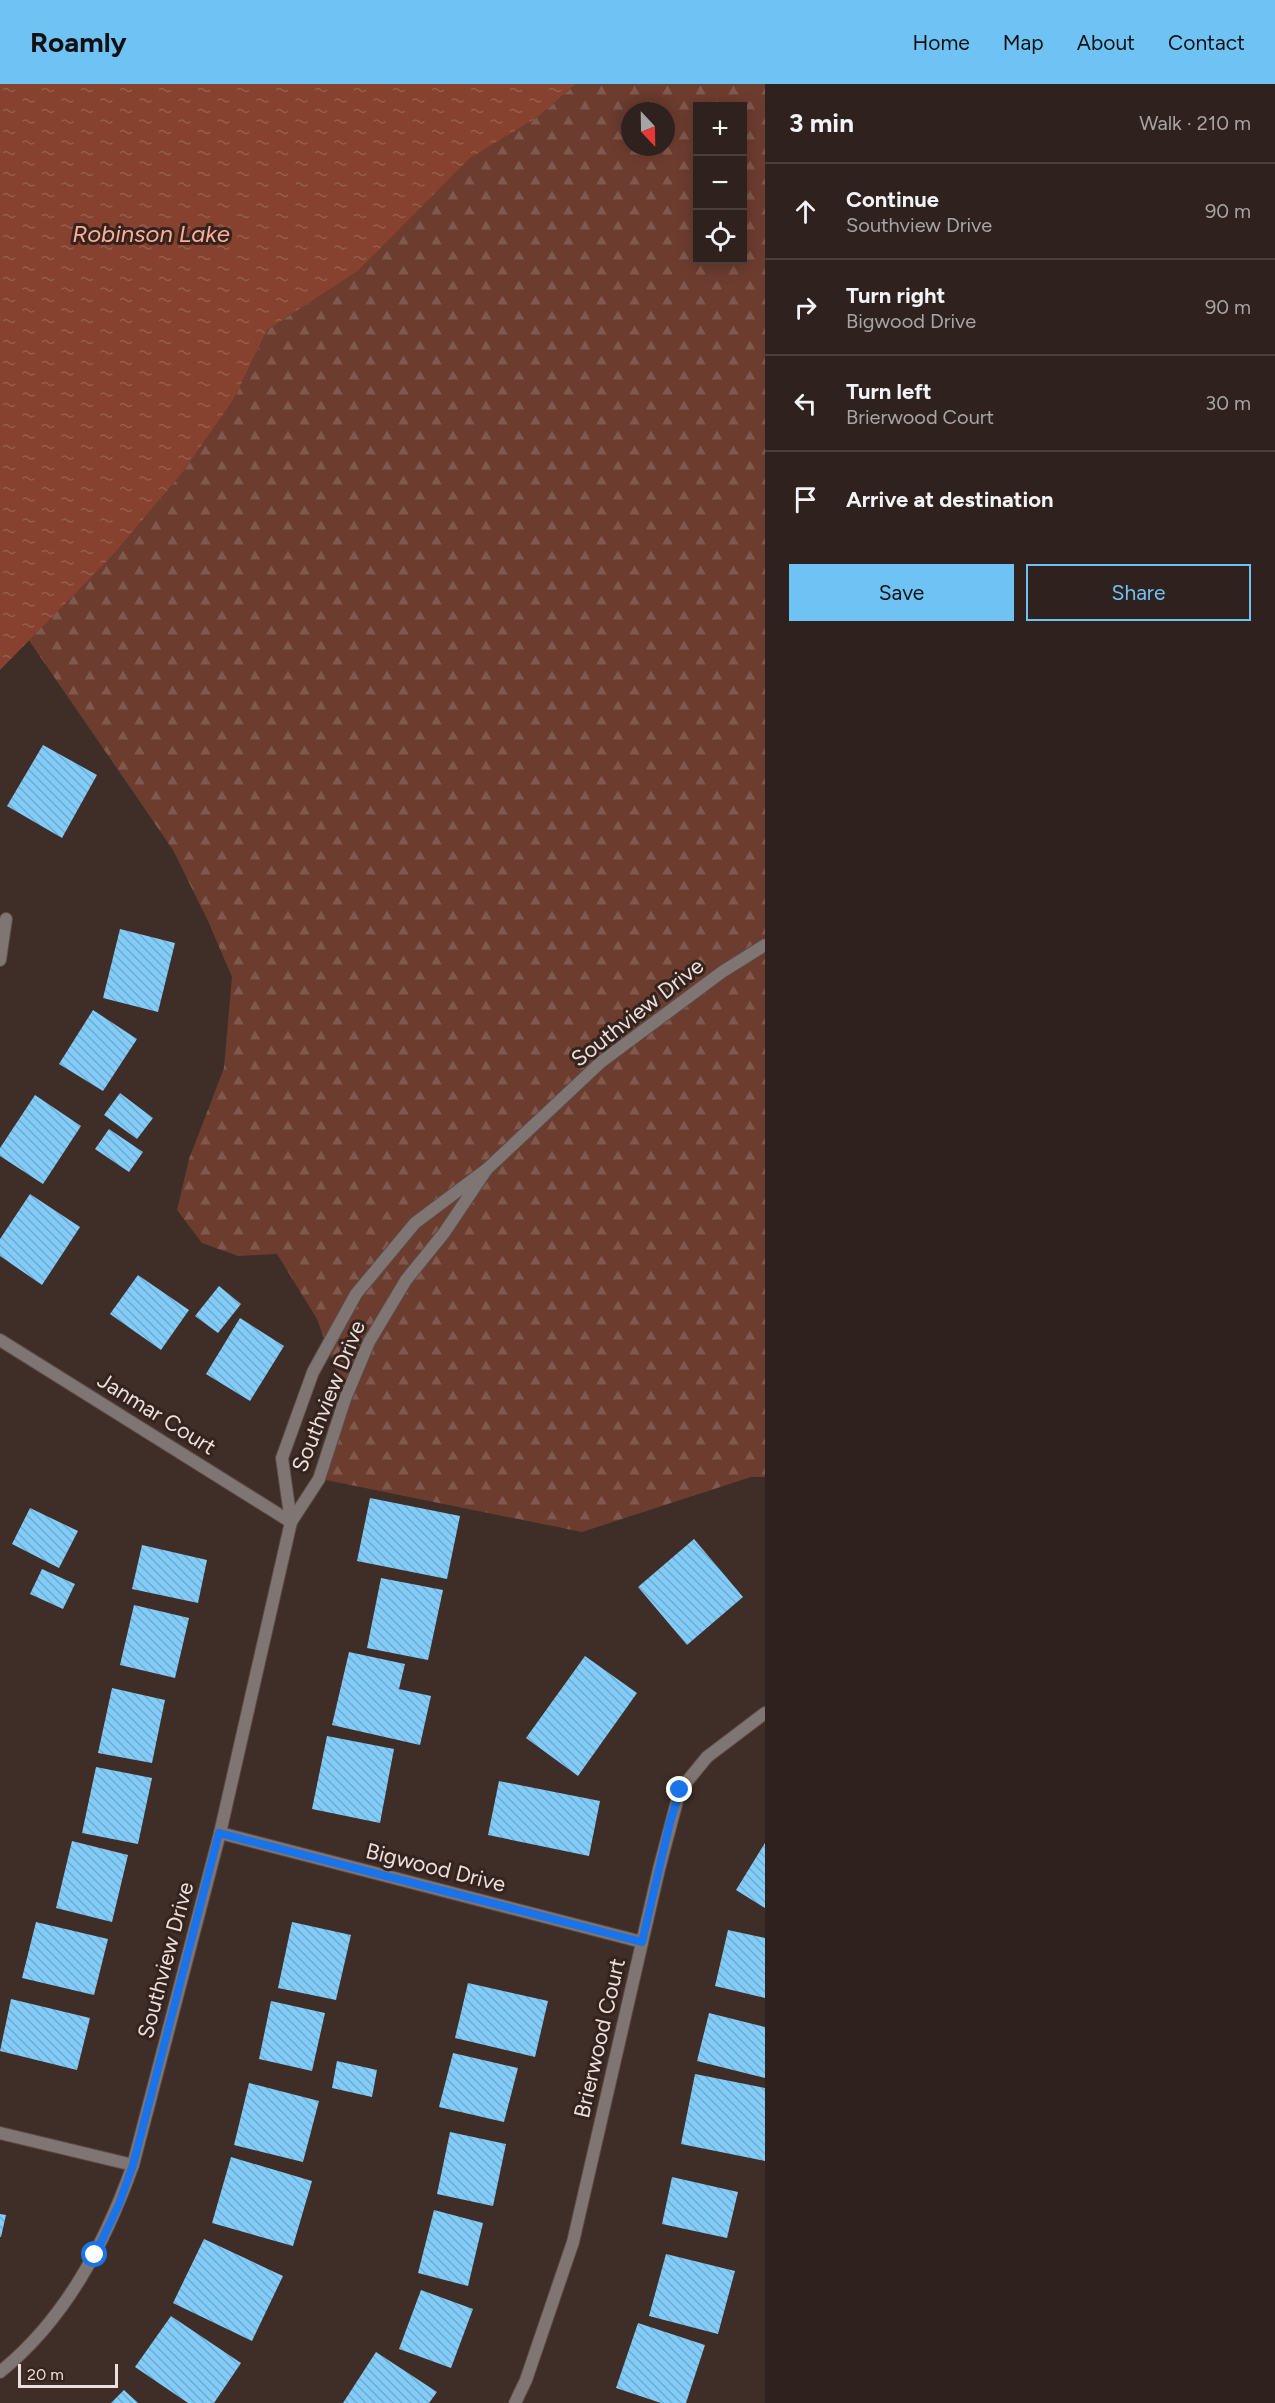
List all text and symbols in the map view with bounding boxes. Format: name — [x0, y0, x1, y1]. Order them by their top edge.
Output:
text: Roamly — [30, 25, 127, 59]
text: Home — [913, 30, 970, 55]
text: Map — [1003, 30, 1044, 55]
text: About — [1077, 30, 1135, 55]
text: Contact — [1168, 30, 1245, 55]
north arrow — [621, 102, 675, 156]
map controls — [693, 102, 747, 264]
button: + — [693, 102, 747, 156]
text: 3 min — [789, 107, 854, 139]
text: Walk · 210 m — [1139, 111, 1251, 135]
button: − — [693, 156, 747, 210]
text: Continue — [846, 186, 939, 213]
icon: ahead — [789, 195, 822, 228]
text: 90 m — [1205, 199, 1251, 223]
button: locate — [693, 210, 747, 264]
text: Southview Drive — [846, 213, 992, 237]
water label: Robinson Lake — [72, 219, 230, 248]
text: Turn right — [846, 282, 945, 309]
icon: right — [789, 291, 822, 324]
text: 90 m — [1205, 295, 1251, 319]
text: Bigwood Drive — [846, 309, 976, 333]
text: Turn left — [846, 378, 932, 405]
icon: left — [789, 387, 822, 420]
text: 30 m — [1205, 391, 1251, 415]
text: Brierwood Court — [846, 405, 994, 429]
icon: arrive — [789, 483, 822, 516]
text: Arrive at destination — [846, 486, 1054, 513]
button: Save — [789, 564, 1014, 621]
button: Share — [1026, 564, 1251, 621]
street label: Southview Drive — [566, 952, 709, 1073]
street label: Southview Drive — [286, 1317, 371, 1476]
street label: Janmar Court — [93, 1366, 221, 1460]
route end — [666, 1776, 692, 1802]
street label: Bigwood Drive — [363, 1837, 509, 1898]
street label: Southview Drive — [132, 1879, 199, 2041]
street label: Brierwood Court — [568, 1956, 631, 2121]
route start — [81, 2241, 107, 2267]
scale bar — [18, 2361, 118, 2388]
text: 20 m — [27, 2365, 64, 2384]

